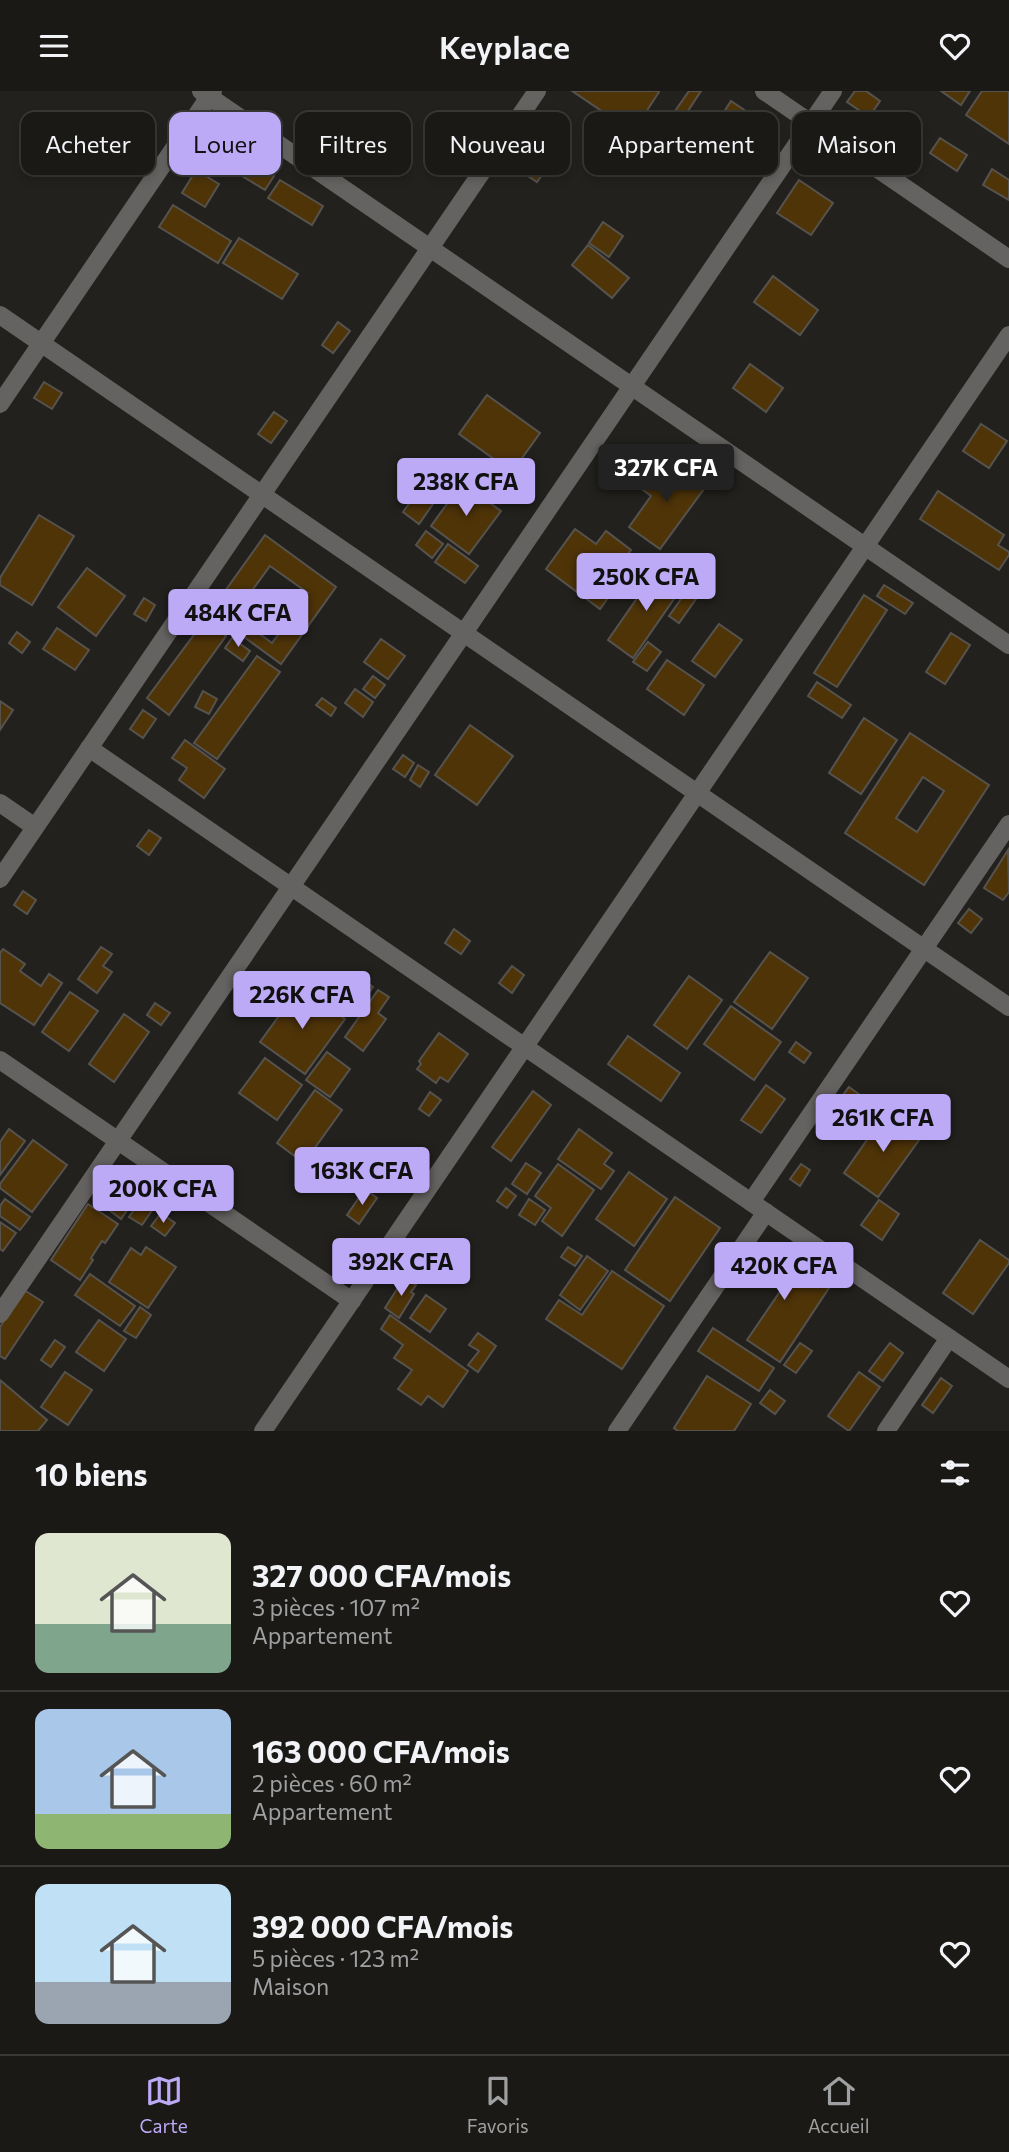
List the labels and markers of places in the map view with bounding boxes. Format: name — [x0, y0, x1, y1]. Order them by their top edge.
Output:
pin: 327K CFA — [594, 445, 738, 504]
pin: 238K CFA — [394, 459, 538, 518]
pin: 250K CFA — [574, 553, 718, 613]
pin: 484K CFA — [166, 589, 310, 649]
pin: 226K CFA — [230, 971, 374, 1031]
pin: 261K CFA — [811, 1095, 955, 1154]
pin: 163K CFA — [290, 1147, 434, 1207]
pin: 200K CFA — [91, 1165, 235, 1225]
pin: 392K CFA — [329, 1239, 473, 1298]
pin: 420K CFA — [712, 1243, 856, 1302]

